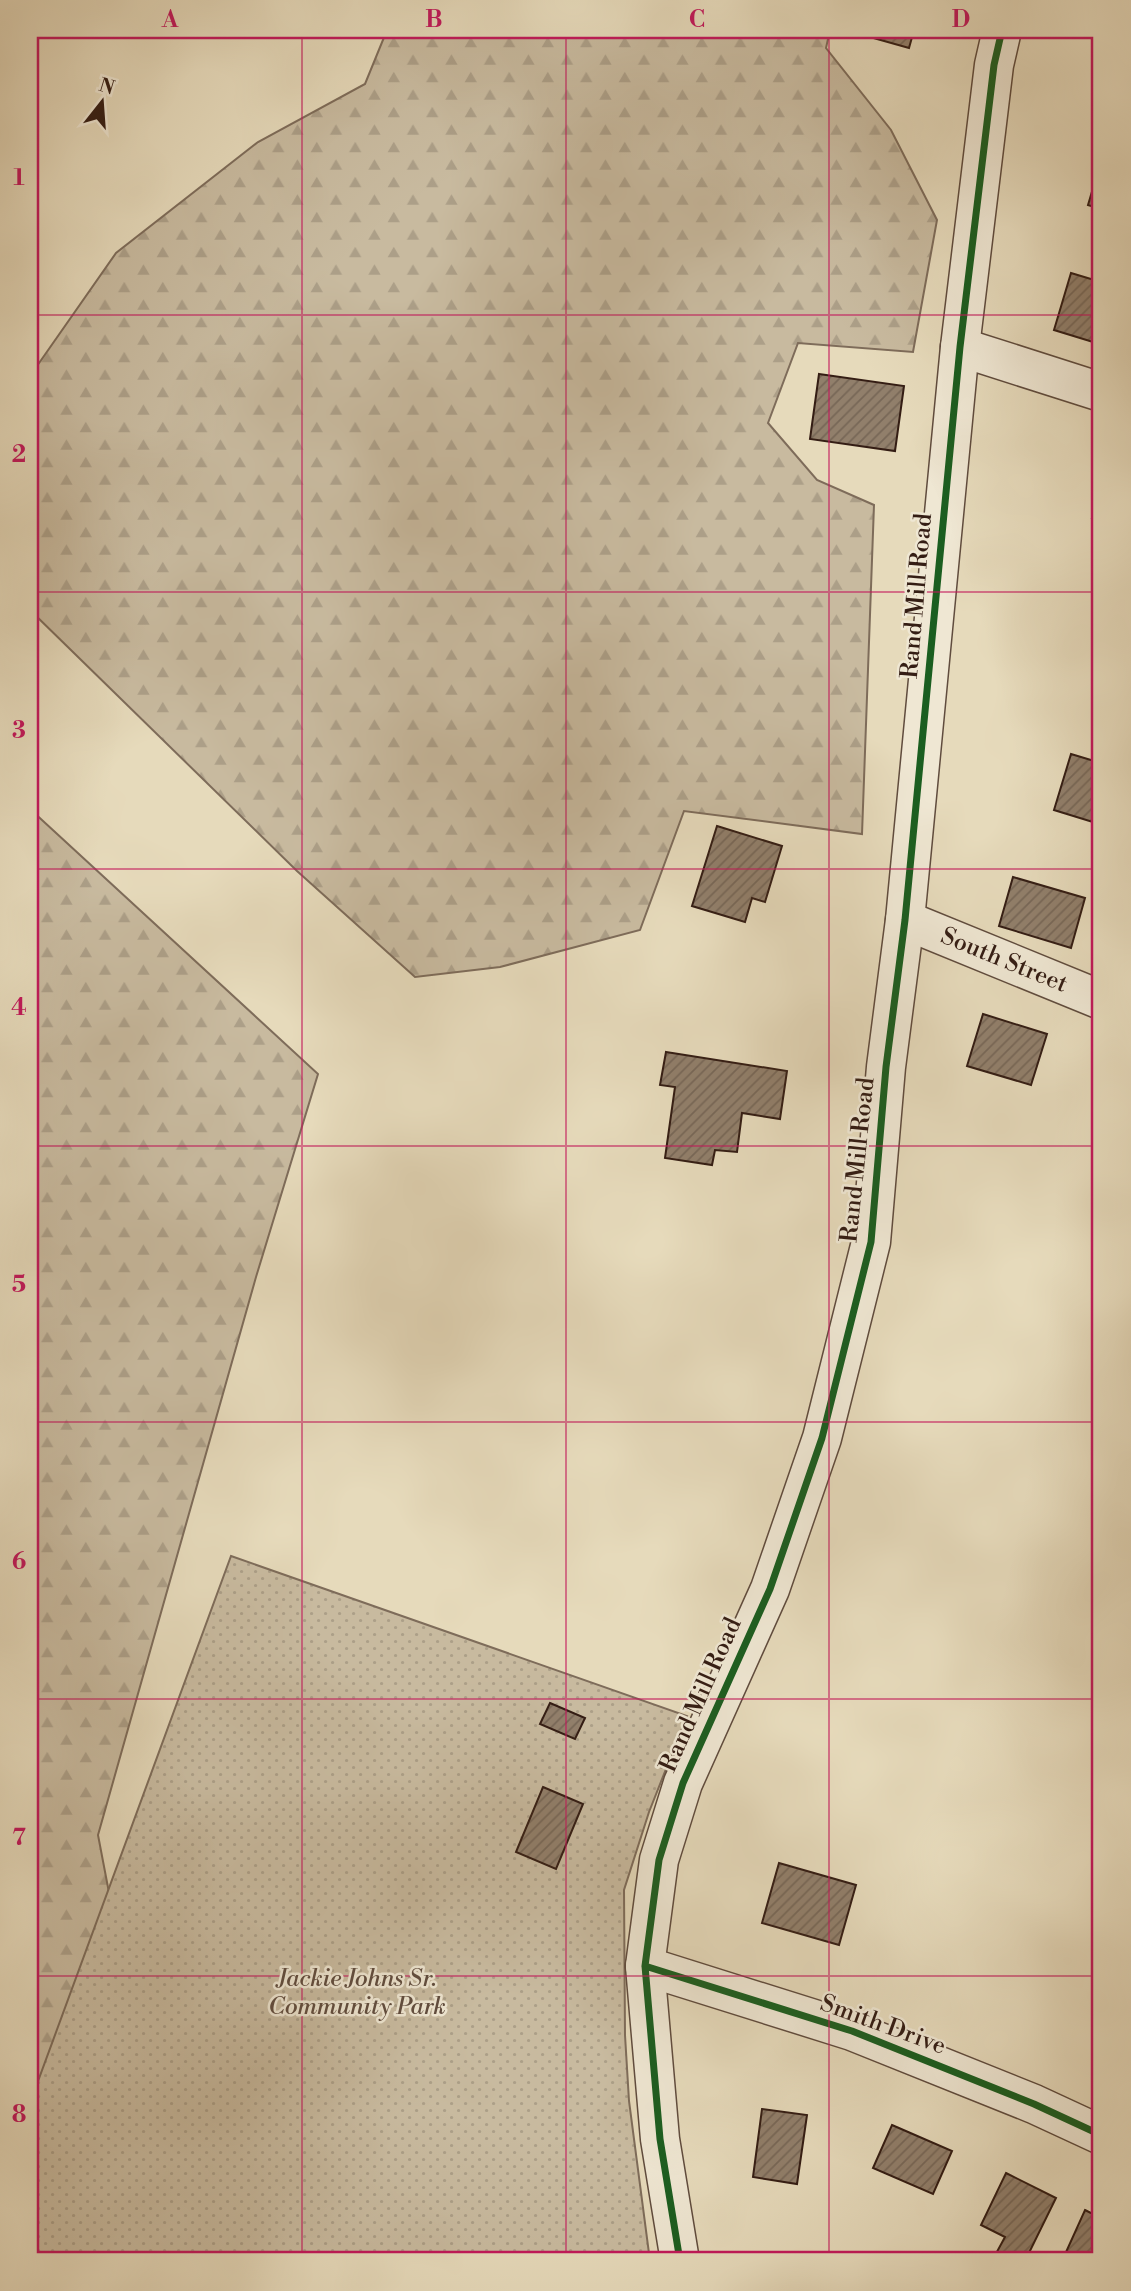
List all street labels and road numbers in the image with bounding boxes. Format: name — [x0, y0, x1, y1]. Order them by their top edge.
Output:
street label: Rand Mill Road — [895, 512, 939, 680]
street label: South Street — [936, 921, 1072, 1000]
street label: Rand Mill Road — [834, 1075, 882, 1244]
street label: Rand Mill Road — [654, 1613, 749, 1777]
street label: Smith Drive — [816, 1988, 950, 2062]

